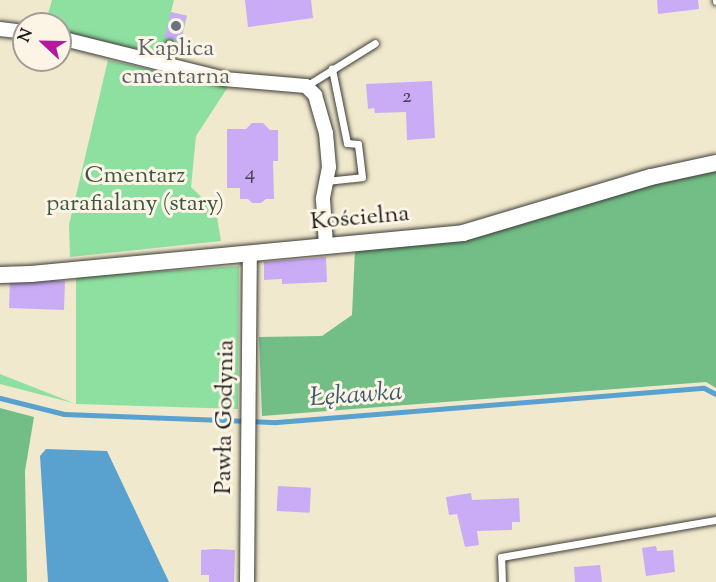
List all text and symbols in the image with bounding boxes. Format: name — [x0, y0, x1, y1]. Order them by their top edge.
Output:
north arrow — [12, 12, 72, 72]
marker: Kaplica cmentarna — [169, 19, 183, 33]
text: N — [14, 26, 40, 46]
place label: Kaplica cmentarna — [122, 36, 230, 92]
house number: 2 — [402, 84, 412, 110]
house number: 4 — [245, 161, 255, 187]
park label: Cmentarz parafialany (stary) — [46, 163, 224, 219]
street label: Kościelna — [309, 200, 411, 238]
street label: Pawła Godynia — [210, 339, 242, 495]
water label: Łękawka — [309, 377, 403, 415]

